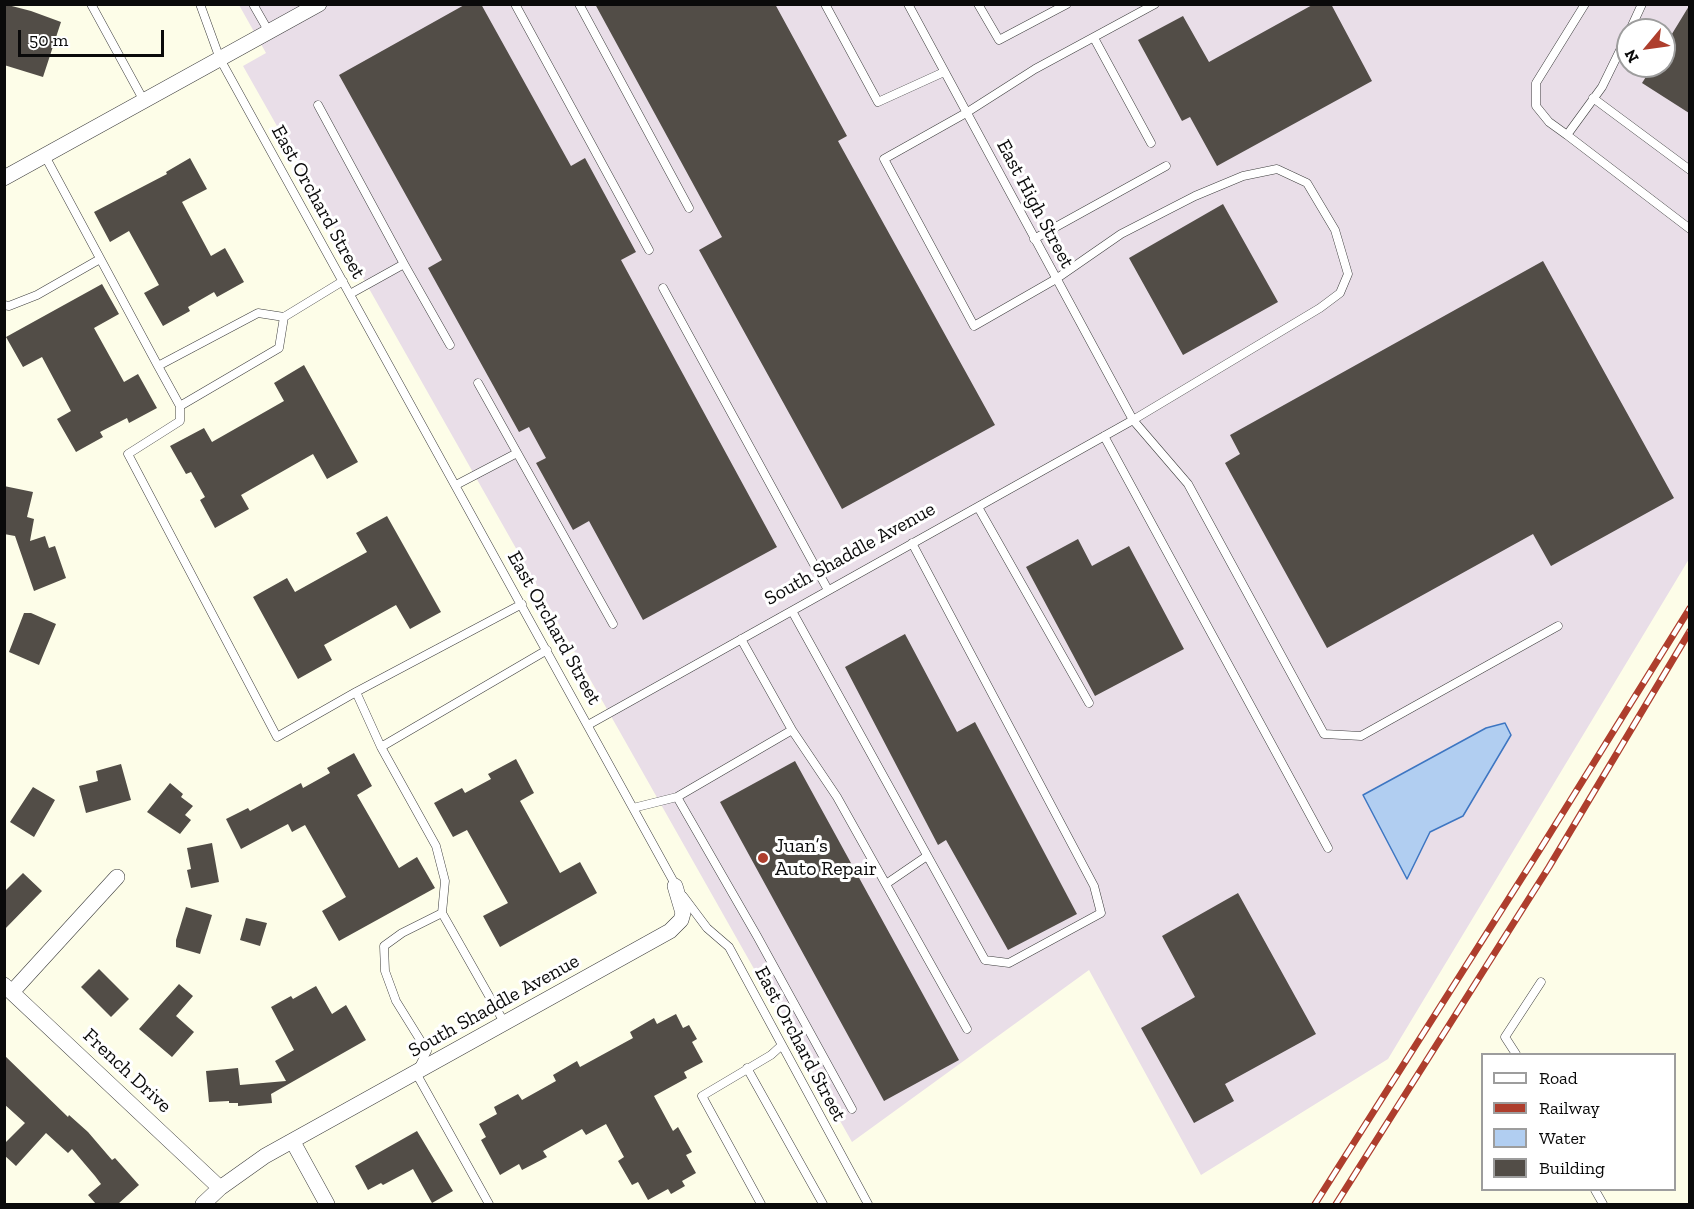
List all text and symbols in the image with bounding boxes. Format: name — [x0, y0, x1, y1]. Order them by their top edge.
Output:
scale bar — [21, 18, 166, 56]
north arrow — [1616, 18, 1676, 78]
text: 50 m — [29, 29, 68, 51]
text: N — [1620, 46, 1643, 66]
street label: East Orchard Street — [266, 121, 370, 283]
street label: East High Street — [991, 136, 1079, 272]
street label: South Shaddle Avenue — [760, 497, 940, 611]
street label: East Orchard Street — [502, 547, 606, 709]
place label: Juan’s Auto Repair — [775, 834, 877, 881]
marker: Juan’s Auto Repair — [756, 851, 770, 865]
street label: South Shaddle Avenue — [404, 949, 584, 1063]
street label: East Orchard Street — [749, 963, 851, 1125]
street label: French Drive — [78, 1024, 176, 1118]
legend — [1481, 1053, 1676, 1191]
text: Road — [1539, 1067, 1578, 1089]
text: Railway — [1539, 1097, 1600, 1119]
text: Water — [1539, 1127, 1586, 1149]
text: Building — [1539, 1157, 1605, 1179]

